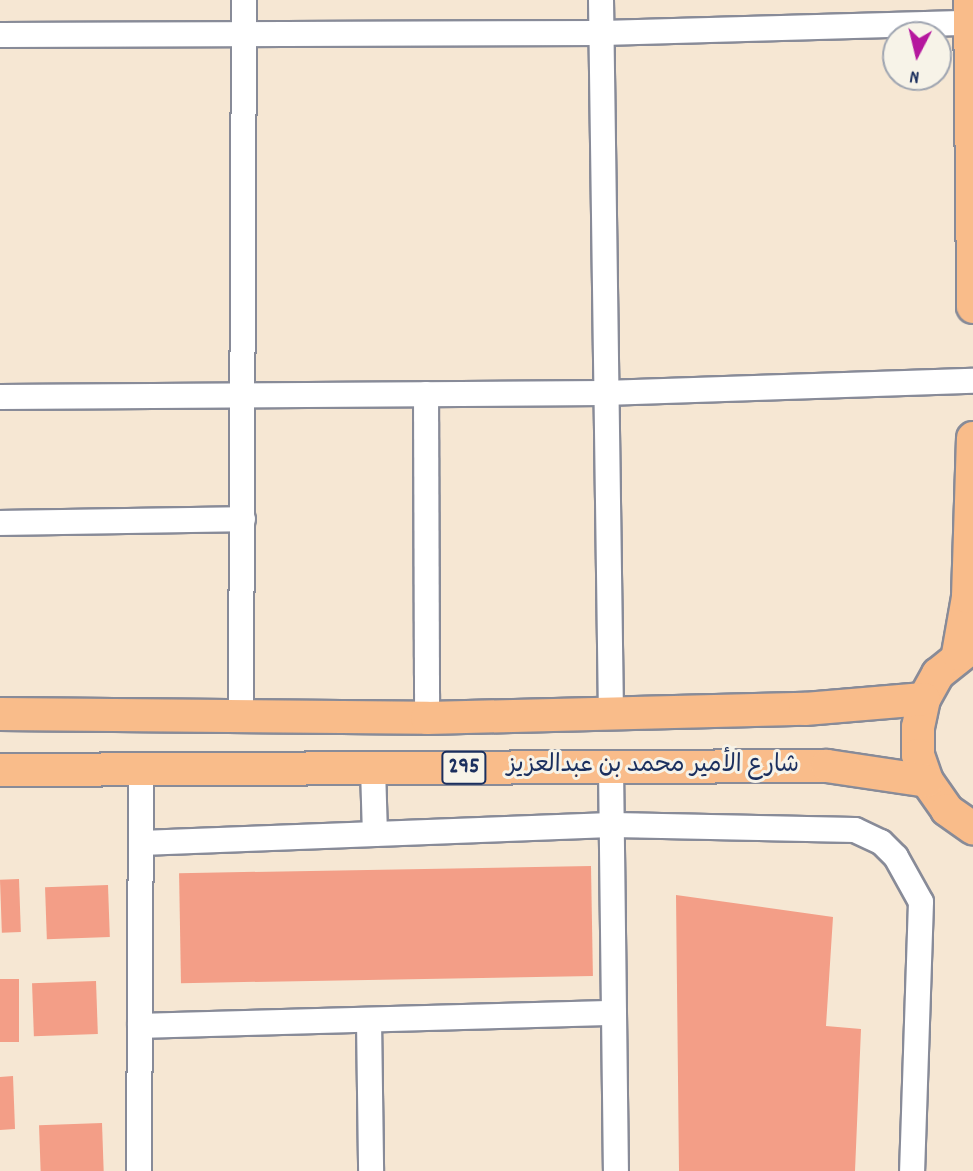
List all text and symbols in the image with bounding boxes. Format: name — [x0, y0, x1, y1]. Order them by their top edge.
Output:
north arrow — [882, 21, 952, 91]
text: N — [908, 61, 921, 89]
road number: 295 — [441, 748, 487, 788]
street label: شارع الأمير محمد بن عبدالعزيز — [507, 753, 799, 781]

